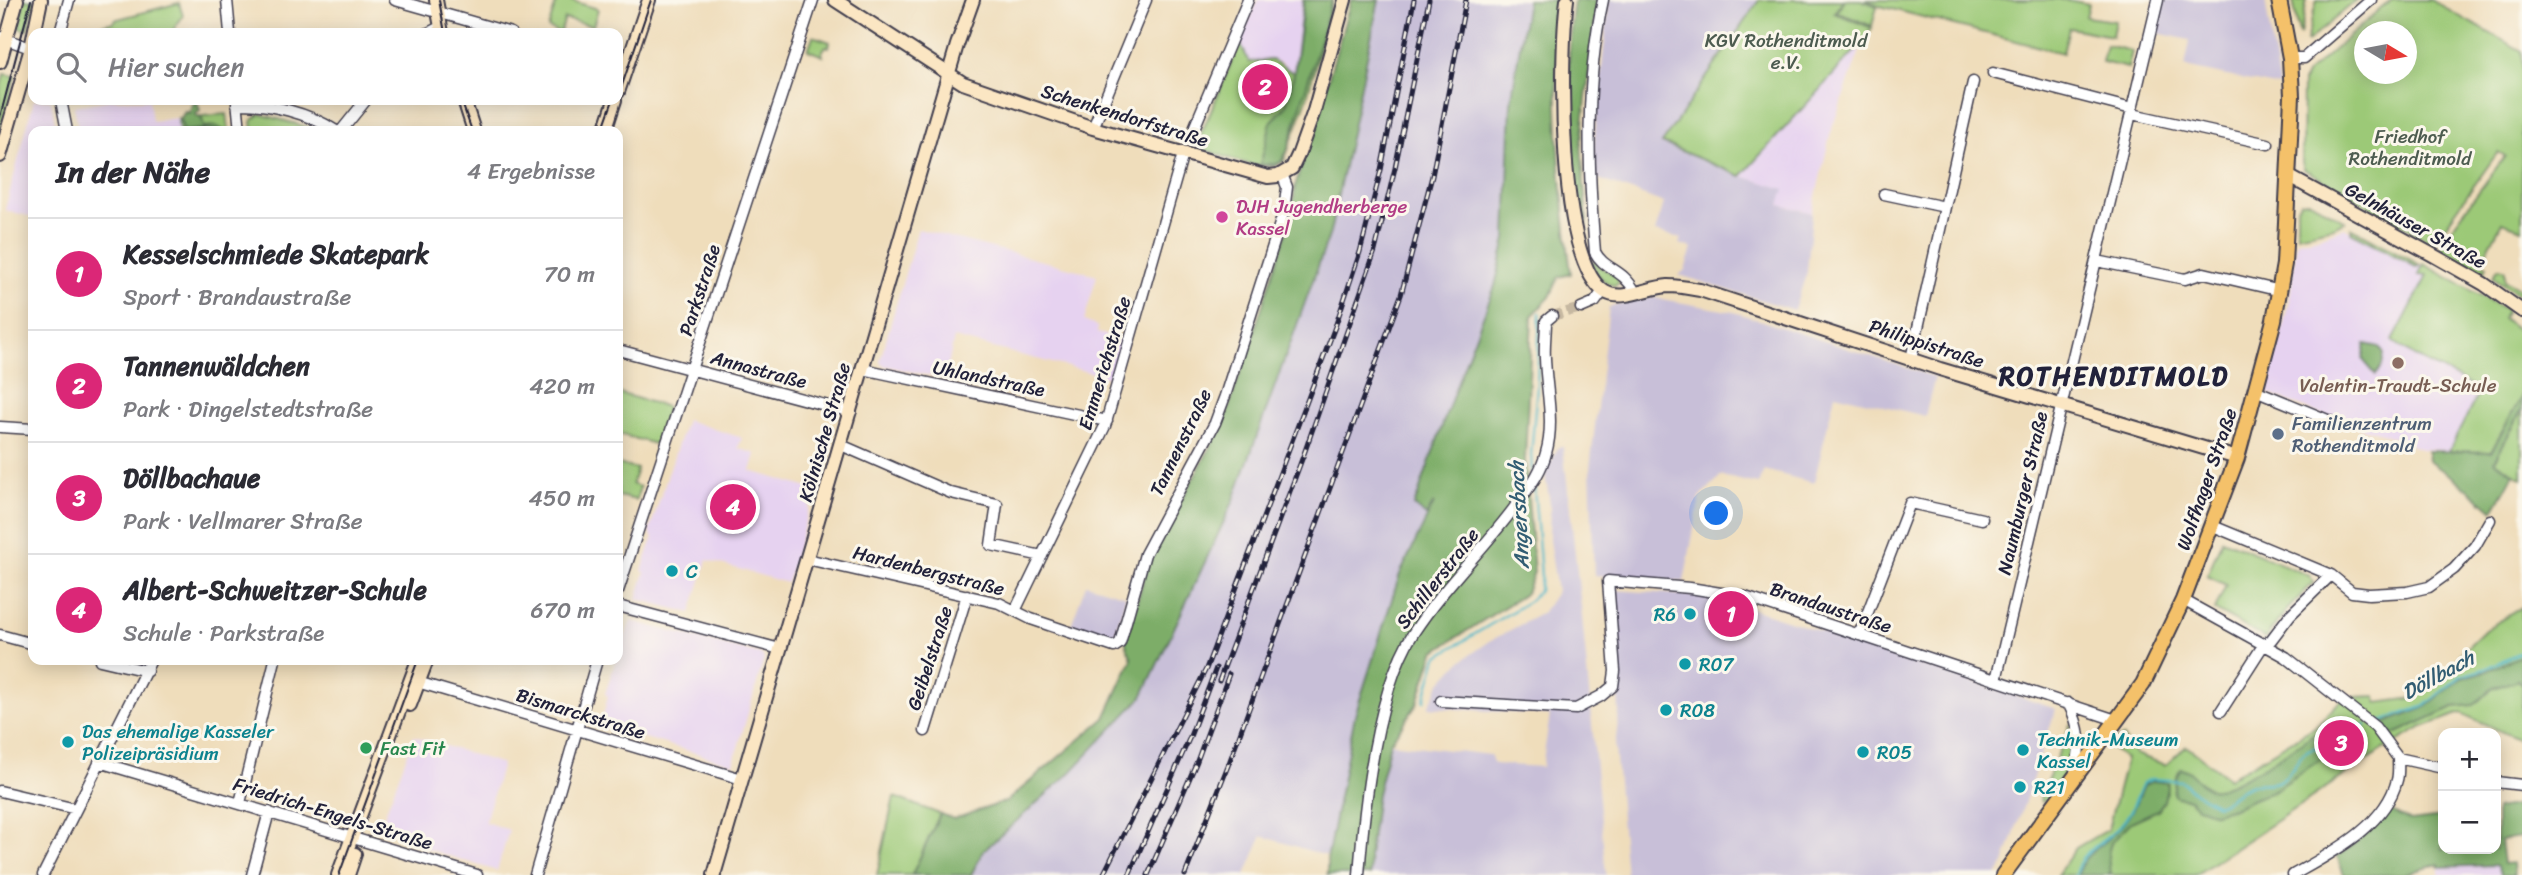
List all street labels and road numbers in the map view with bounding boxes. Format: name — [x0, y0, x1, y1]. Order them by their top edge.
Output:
street label: Schenkendorfstraße — [1037, 74, 1213, 157]
street label: Gelnhäuser Straße — [2339, 173, 2493, 278]
street label: Parkstraße — [669, 240, 730, 340]
street label: Emmerichstraße — [1068, 292, 1141, 434]
street label: Philippistraße — [1865, 309, 1989, 378]
street label: Annastraße — [706, 341, 811, 398]
street label: Uhlandstraße — [930, 351, 1048, 406]
street label: Kölnische Straße — [789, 358, 860, 506]
street label: Tannenstraße — [1140, 383, 1221, 502]
street label: Wolfhager Straße — [2167, 403, 2246, 555]
street label: Naumburger Straße — [1988, 408, 2057, 578]
street label: Schillerstraße — [1387, 520, 1488, 636]
street label: Hardenbergstraße — [850, 536, 1008, 605]
street label: Brandaustraße — [1766, 572, 1896, 643]
street label: Geibelstraße — [897, 601, 962, 715]
street label: Bismarckstraße — [512, 678, 650, 749]
street label: Friedrich-Engels-Straße — [229, 767, 437, 860]

